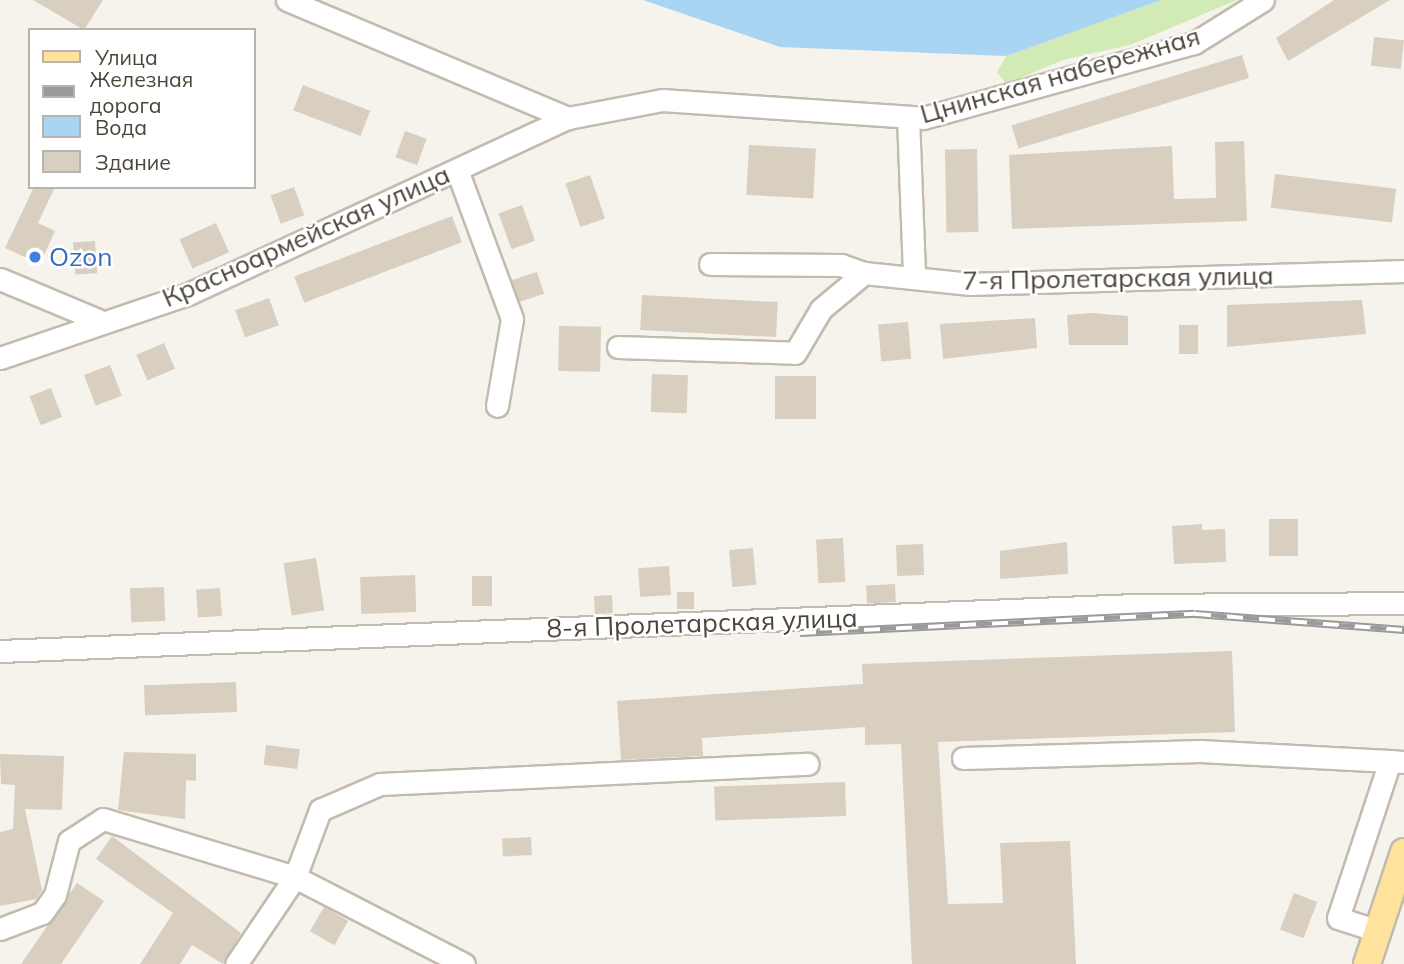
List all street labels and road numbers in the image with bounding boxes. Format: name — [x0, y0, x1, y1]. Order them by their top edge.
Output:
street label: Цнинская набережная — [917, 20, 1203, 130]
street label: Красноармейская улица — [157, 158, 455, 314]
street label: 7-я Пролетарская улица — [962, 260, 1274, 296]
street label: 8-я Пролетарская улица — [546, 602, 858, 644]

